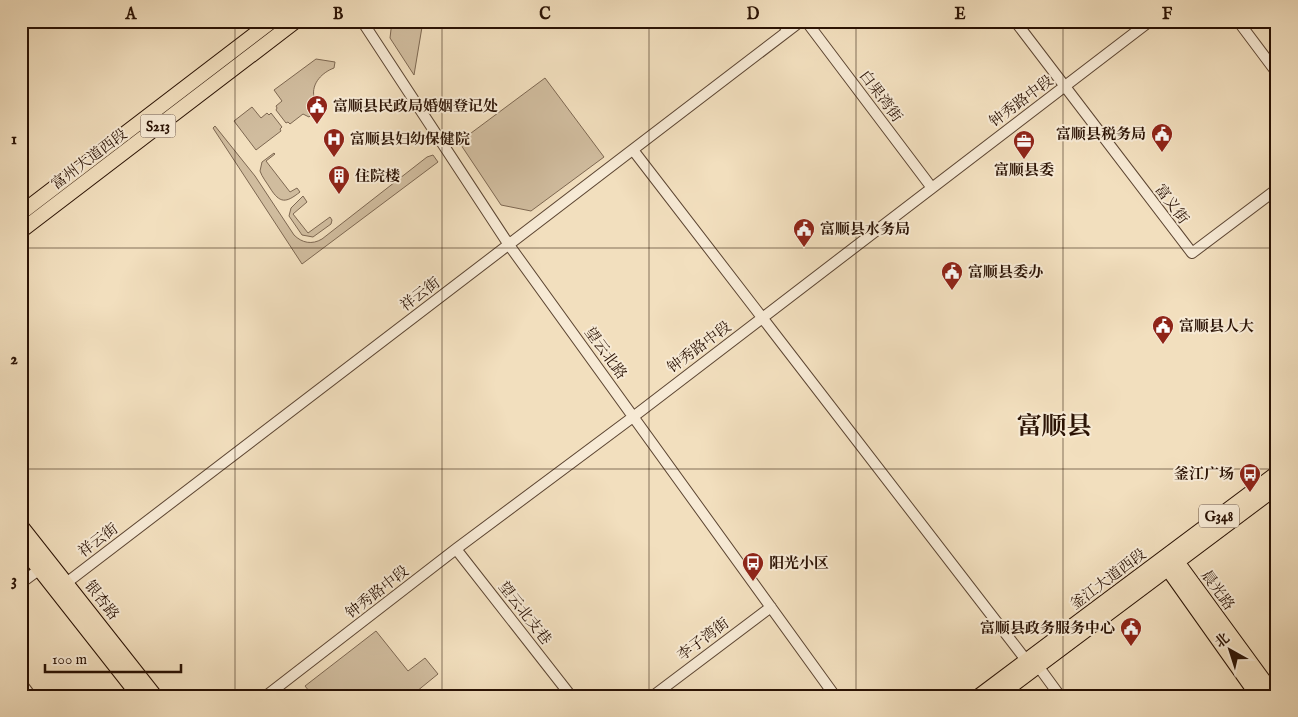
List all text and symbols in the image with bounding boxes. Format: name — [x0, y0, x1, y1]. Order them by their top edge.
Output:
text: A — [125, 5, 138, 25]
text: B — [333, 5, 344, 25]
text: C — [539, 5, 551, 25]
text: D — [747, 5, 760, 25]
text: E — [954, 5, 966, 25]
text: F — [1162, 5, 1173, 25]
street label: 白果湾街 — [855, 67, 906, 126]
street label: 钟秀路中段 — [986, 71, 1057, 132]
public building icon: 富顺县民政局婚姻登记处 — [305, 94, 329, 125]
place label: 富顺县民政局婚姻登记处 — [333, 97, 498, 116]
road number: S213 — [140, 114, 176, 138]
public building icon: 富顺县税务局 — [1150, 122, 1174, 153]
street label: 富州大道西段 — [48, 125, 131, 194]
place label: 富顺县税务局 — [1056, 125, 1146, 144]
hospital icon: 富顺县妇幼保健院 — [322, 127, 346, 158]
office icon: 富顺县委 — [1012, 129, 1036, 160]
text: 1 — [11, 130, 17, 150]
place label: 富顺县妇幼保健院 — [350, 130, 470, 149]
place label: 富顺县委 — [994, 161, 1054, 180]
building icon: 住院楼 — [327, 164, 351, 195]
place label: 住院楼 — [355, 167, 400, 186]
street label: 富义街 — [1150, 181, 1193, 228]
public building icon: 富顺县水务局 — [792, 217, 816, 248]
place label: 富顺县水务局 — [820, 220, 910, 239]
public building icon: 富顺县委办 — [940, 260, 964, 291]
place label: 富顺县委办 — [968, 263, 1043, 282]
street label: 祥云街 — [397, 273, 444, 316]
public building icon: 富顺县人大 — [1151, 314, 1175, 345]
street label: 钟秀路中段 — [664, 317, 735, 378]
place label: 富顺县人大 — [1179, 317, 1254, 336]
street label: 望云北路 — [580, 323, 631, 383]
text: 2 — [10, 350, 18, 370]
district label: 富顺县 — [1016, 411, 1092, 443]
bus stop icon: 釜江广场 — [1238, 462, 1262, 493]
place label: 釜江广场 — [1174, 465, 1234, 484]
road number: G348 — [1199, 504, 1239, 528]
street label: 祥云街 — [75, 519, 122, 562]
street label: 釜江大道西段 — [1067, 545, 1150, 614]
bus stop icon: 阳光小区 — [741, 551, 765, 582]
place label: 阳光小区 — [769, 554, 829, 573]
street label: 钟秀路中段 — [342, 562, 413, 623]
street label: 晨光路 — [1197, 567, 1239, 614]
text: 3 — [11, 571, 17, 591]
street label: 银杏路 — [80, 577, 123, 624]
street label: 望云北支巷 — [494, 578, 555, 649]
street label: 李子湾街 — [674, 614, 733, 665]
public building icon: 富顺县政务服务中心 — [1119, 616, 1143, 647]
place label: 富顺县政务服务中心 — [980, 619, 1115, 638]
north arrow — [1206, 624, 1256, 674]
text: 北 — [1211, 629, 1234, 652]
scale bar — [45, 642, 181, 674]
text: 100 m — [52, 650, 88, 669]

